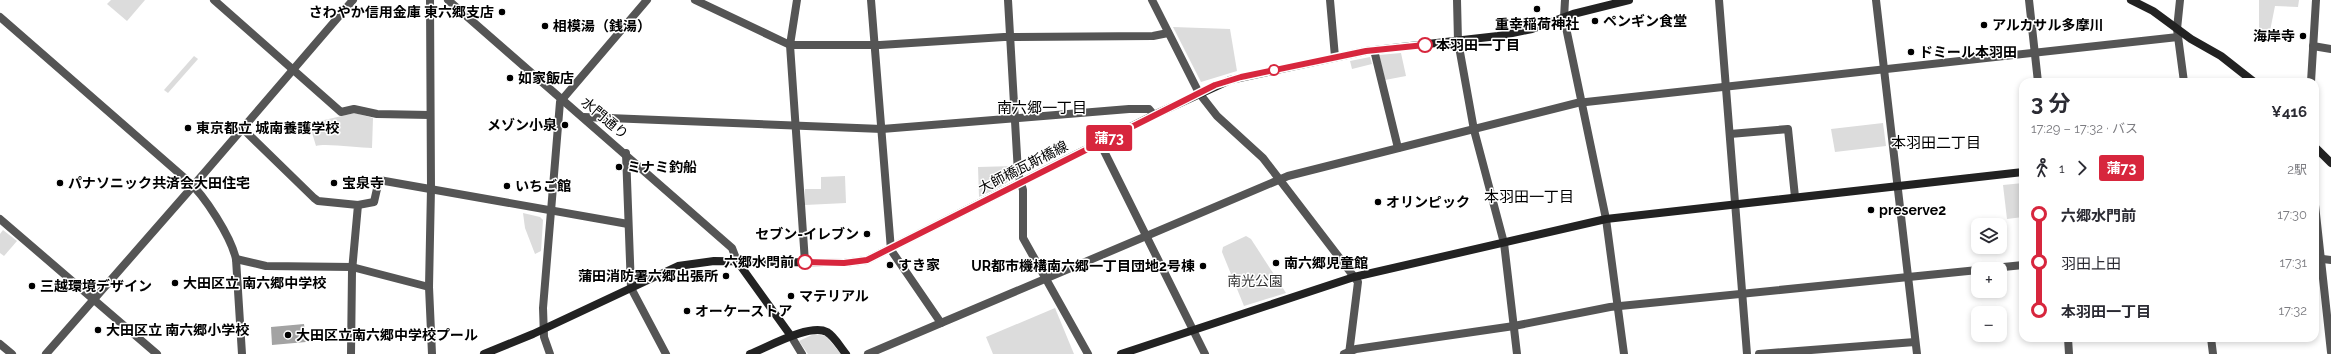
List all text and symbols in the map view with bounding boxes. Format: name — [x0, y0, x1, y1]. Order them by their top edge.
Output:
place label: さわやか信用金庫 東六郷支店 — [309, 4, 494, 20]
marker: 重幸稲荷神社 — [1532, 4, 1542, 14]
marker: さわやか信用金庫 東六郷支店 — [497, 7, 507, 17]
place label: ペンギン食堂 — [1603, 13, 1687, 29]
place label: 重幸稲荷神社 — [1495, 16, 1579, 32]
marker: ペンギン食堂 — [1590, 16, 1600, 26]
place label: アルカサル多摩川 — [1992, 17, 2103, 33]
place label: 相模湯（銭湯） — [553, 18, 651, 34]
marker: アルカサル多摩川 — [1979, 20, 1989, 30]
marker: 相模湯（銭湯） — [540, 21, 550, 31]
place label: 海岸寺 — [2253, 28, 2295, 44]
marker: 海岸寺 — [2298, 31, 2308, 41]
marker: 本羽田一丁目 — [1417, 37, 1433, 53]
place label: 本羽田一丁目 — [1436, 37, 1520, 53]
place label: ドミール本羽田 — [1919, 44, 2017, 60]
marker: ドミール本羽田 — [1906, 47, 1916, 57]
unlabelled marker — [1268, 64, 1280, 76]
place label: 如家飯店 — [518, 70, 574, 86]
marker: 如家飯店 — [505, 73, 515, 83]
text: 3 分 — [2031, 90, 2071, 116]
street label: 水門通り — [578, 94, 632, 142]
district label: 南六郷一丁目 — [997, 99, 1087, 117]
text: ¥416 — [2271, 103, 2307, 121]
place label: メゾン小泉 — [487, 117, 557, 133]
place label: 東京都立 城南養護学校 — [196, 120, 339, 136]
marker: メゾン小泉 — [560, 120, 570, 130]
text: 17:29 – 17:32 · バス — [2031, 121, 2138, 136]
marker: 東京都立 城南養護学校 — [183, 123, 193, 133]
line badge: 蒲73 — [1086, 125, 1132, 151]
text: 蒲73 — [1094, 130, 1124, 146]
district label: 本羽田二丁目 — [1891, 134, 1981, 152]
street label: 大師橋瓦斯橋線 — [976, 138, 1070, 196]
icon: walk — [2031, 157, 2053, 179]
icon: forward — [2071, 157, 2093, 179]
place label: ミナミ釣船 — [627, 159, 697, 175]
text: 蒲73 — [2107, 160, 2136, 176]
text: 1 — [2059, 161, 2065, 176]
marker: ミナミ釣船 — [614, 162, 624, 172]
text: 2駅 — [2287, 162, 2307, 177]
place label: パナソニック共済会大田住宅 — [68, 175, 250, 191]
place label: 宝泉寺 — [342, 175, 384, 191]
marker: パナソニック共済会大田住宅 — [55, 178, 65, 188]
marker: 宝泉寺 — [329, 178, 339, 188]
place label: いちご館 — [515, 178, 571, 194]
marker: いちご館 — [502, 181, 512, 191]
district label: 本羽田一丁目 — [1484, 188, 1574, 206]
place label: オリンピック — [1386, 194, 1470, 210]
marker: オリンピック — [1373, 197, 1383, 207]
place label: preserve2 — [1879, 202, 1946, 218]
marker: preserve2 — [1866, 205, 1876, 215]
text: 六郷水門前 — [2061, 207, 2136, 225]
text: 17:30 — [2277, 207, 2307, 222]
map controls — [1971, 218, 2007, 342]
button: layers — [1971, 218, 2007, 254]
place label: セブン-イレブン — [755, 226, 859, 242]
marker: セブン-イレブン — [862, 229, 872, 239]
place label: 六郷水門前 — [724, 254, 794, 270]
marker: 六郷水門前 — [797, 254, 813, 270]
place label: 南六郷児童館 — [1284, 255, 1368, 271]
text: 羽田上田 — [2061, 255, 2121, 273]
text: 17:31 — [2280, 255, 2307, 270]
place label: すき家 — [898, 257, 940, 273]
place label: UR都市機構南六郷一丁目団地2号棟 — [971, 258, 1195, 274]
marker: 南六郷児童館 — [1271, 258, 1281, 268]
marker: すき家 — [885, 260, 895, 270]
marker: UR都市機構南六郷一丁目団地2号棟 — [1198, 261, 1208, 271]
button: + — [1971, 262, 2007, 298]
place label: 蒲田消防署六郷出張所 — [578, 268, 718, 284]
marker: 蒲田消防署六郷出張所 — [721, 271, 731, 281]
park label: 南光公園 — [1227, 273, 1283, 289]
place label: 大田区立 南六郷中学校 — [183, 275, 326, 291]
place label: 三越環境デザイン — [40, 278, 152, 294]
marker: 大田区立 南六郷中学校 — [170, 278, 180, 288]
marker: 三越環境デザイン — [27, 281, 37, 291]
place label: マテリアル — [799, 288, 869, 304]
marker: マテリアル — [786, 291, 796, 301]
place label: オーケーストア — [695, 303, 792, 319]
text: 本羽田一丁目 — [2061, 303, 2151, 321]
text: 17:32 — [2278, 303, 2307, 318]
marker: オーケーストア — [682, 306, 692, 316]
button: − — [1971, 306, 2007, 342]
place label: 大田区立 南六郷小学校 — [106, 322, 249, 338]
marker: 大田区立 南六郷小学校 — [93, 325, 103, 335]
place label: 大田区立南六郷中学校プール — [296, 327, 478, 343]
marker: 大田区立南六郷中学校プール — [283, 330, 293, 340]

